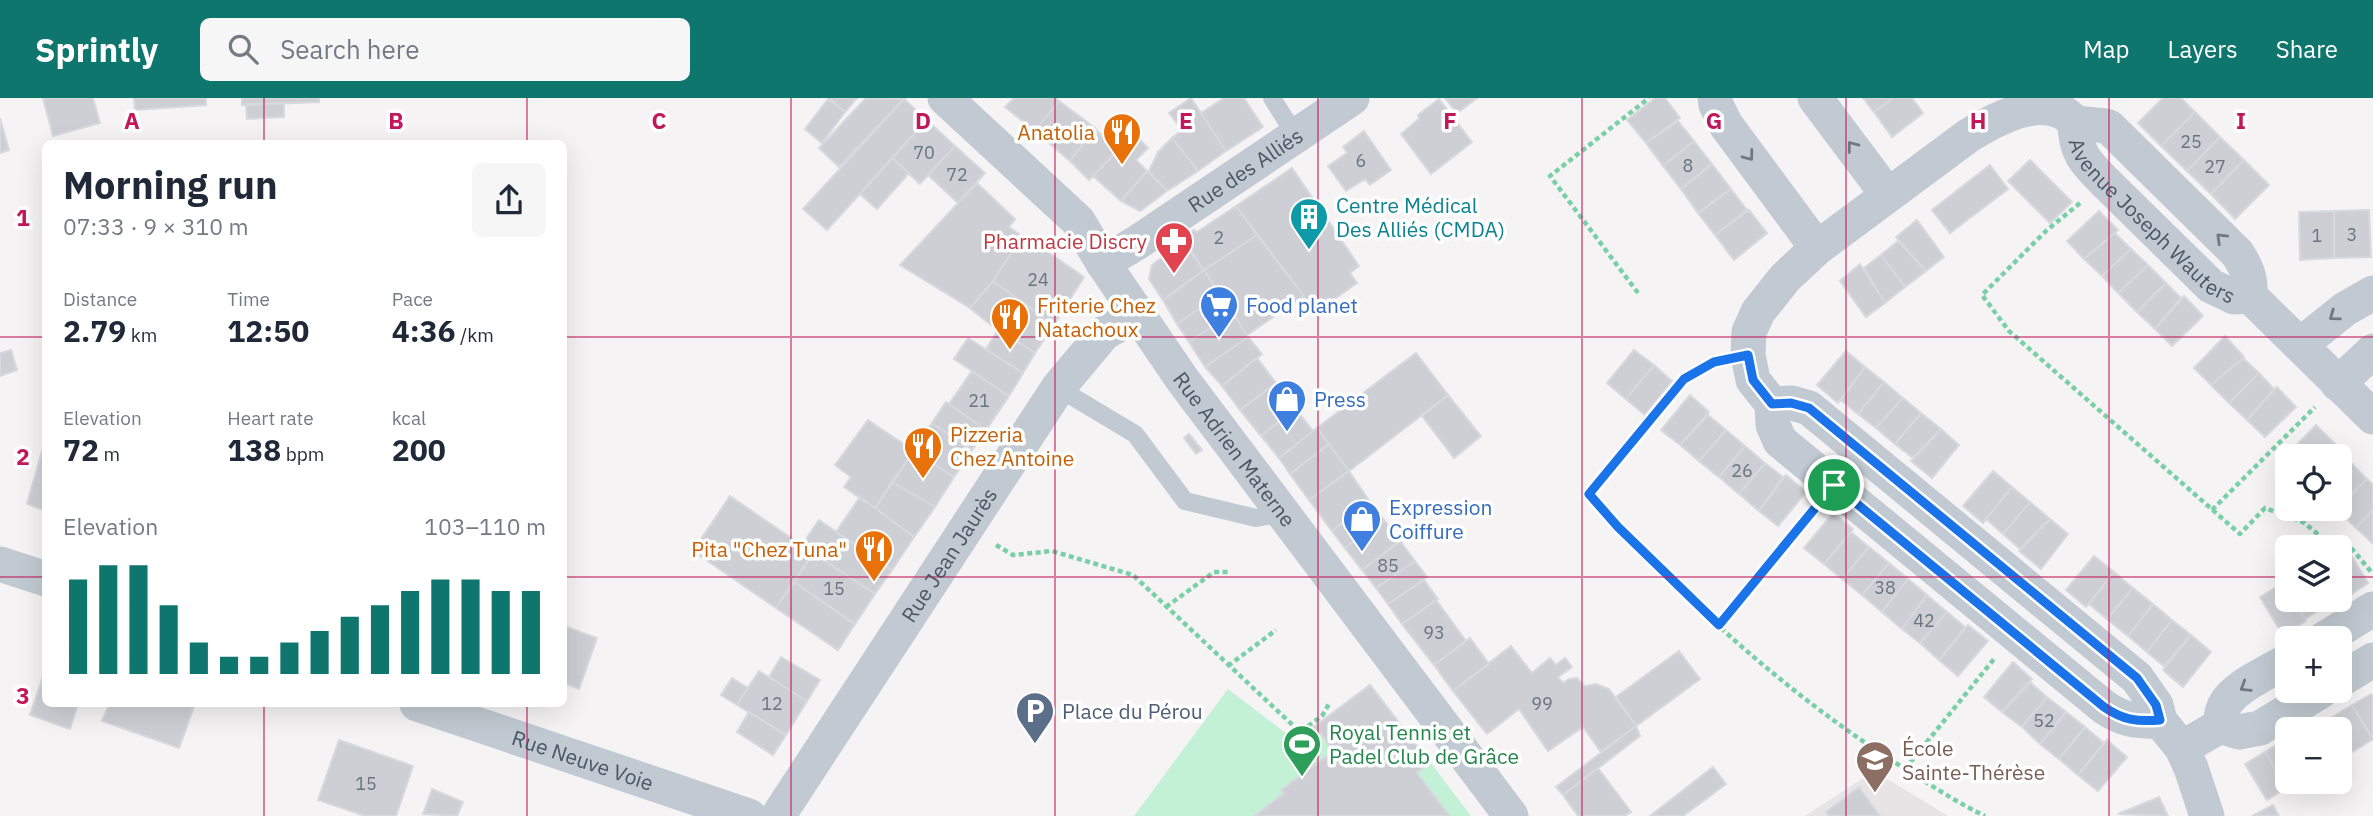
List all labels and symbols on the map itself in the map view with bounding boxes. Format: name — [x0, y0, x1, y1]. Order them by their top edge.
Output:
text: A — [124, 105, 140, 135]
text: B — [388, 105, 404, 135]
text: C — [652, 105, 667, 135]
text: D — [915, 105, 931, 135]
text: E — [1179, 105, 1193, 135]
text: F — [1443, 105, 1457, 135]
text: G — [1706, 105, 1722, 135]
text: H — [1970, 105, 1986, 135]
text: I — [2236, 105, 2246, 135]
restaurant icon: Anatolia — [1101, 111, 1143, 166]
place label: Anatolia — [1017, 118, 1095, 146]
street label: Rue des Alliés — [1182, 121, 1308, 219]
house number: 25 — [2180, 130, 2202, 153]
street label: Avenue Joseph Wauters — [2063, 135, 2240, 310]
house number: 70 — [913, 141, 935, 164]
one-way arrow — [1847, 141, 1860, 154]
one-way arrow — [1741, 148, 1754, 161]
house number: 6 — [1356, 149, 1366, 172]
house number: 8 — [1683, 154, 1693, 177]
house number: 27 — [2204, 155, 2226, 178]
house number: 72 — [946, 163, 968, 186]
place label: Centre Médical Des Alliés (CMDA) — [1336, 191, 1505, 243]
building icon: Centre Médical Des Alliés (CMDA) — [1288, 196, 1330, 251]
text: 1 — [16, 202, 30, 232]
pharmacy icon: Pharmacie Discry — [1153, 220, 1195, 275]
house number: 3 — [2347, 223, 2357, 246]
house number: 1 — [2312, 224, 2322, 247]
house number: 2 — [1214, 226, 1224, 249]
place label: Pharmacie Discry — [983, 227, 1148, 255]
one-way arrow — [2217, 233, 2230, 246]
house number: 24 — [1027, 268, 1049, 291]
supermarket icon: Food planet — [1198, 284, 1240, 339]
place label: Friterie Chez Natachoux — [1037, 291, 1156, 343]
place label: Food planet — [1246, 291, 1358, 319]
restaurant icon: Friterie Chez Natachoux — [989, 296, 1031, 351]
one-way arrow — [2330, 308, 2342, 321]
street label: Rue Adrien Materne — [1167, 366, 1302, 532]
shop icon: Press — [1266, 378, 1308, 433]
place label: Press — [1314, 385, 1366, 413]
house number: 21 — [968, 389, 990, 412]
place label: Pizzeria Chez Antoine — [950, 420, 1074, 472]
restaurant icon: Pizzeria Chez Antoine — [902, 425, 944, 480]
text: 2 — [16, 441, 30, 471]
pin — [1804, 455, 1864, 515]
house number: 26 — [1731, 459, 1753, 482]
street label: Rue Jean Jaurès — [895, 482, 1003, 628]
place label: Expression Coiffure — [1389, 493, 1492, 545]
shop icon: Expression Coiffure — [1341, 498, 1383, 553]
restaurant icon: Pita "Chez Tuna" — [853, 528, 895, 583]
place label: Pita "Chez Tuna" — [691, 535, 847, 563]
house number: 85 — [1377, 554, 1399, 577]
house number: 38 — [1874, 576, 1896, 599]
house number: 15 — [823, 577, 845, 600]
house number: 42 — [1913, 609, 1935, 632]
house number: 93 — [1423, 621, 1445, 644]
one-way arrow — [2240, 678, 2253, 691]
text: 3 — [16, 680, 30, 710]
parking icon: Place du Pérou — [1014, 690, 1056, 745]
house number: 12 — [761, 692, 783, 715]
house number: 99 — [1531, 692, 1553, 715]
place label: Place du Pérou — [1062, 697, 1203, 725]
house number: 52 — [2033, 709, 2055, 732]
place label: Royal Tennis et Padel Club de Grâce — [1329, 718, 1519, 770]
street label: Rue Neuve Voie — [508, 723, 657, 797]
sports icon: Royal Tennis et Padel Club de Grâce — [1281, 723, 1323, 778]
place label: École Sainte-Thérèse — [1902, 734, 2045, 786]
school or university icon: École Sainte-Thérèse — [1854, 739, 1896, 794]
house number: 15 — [355, 772, 377, 795]

